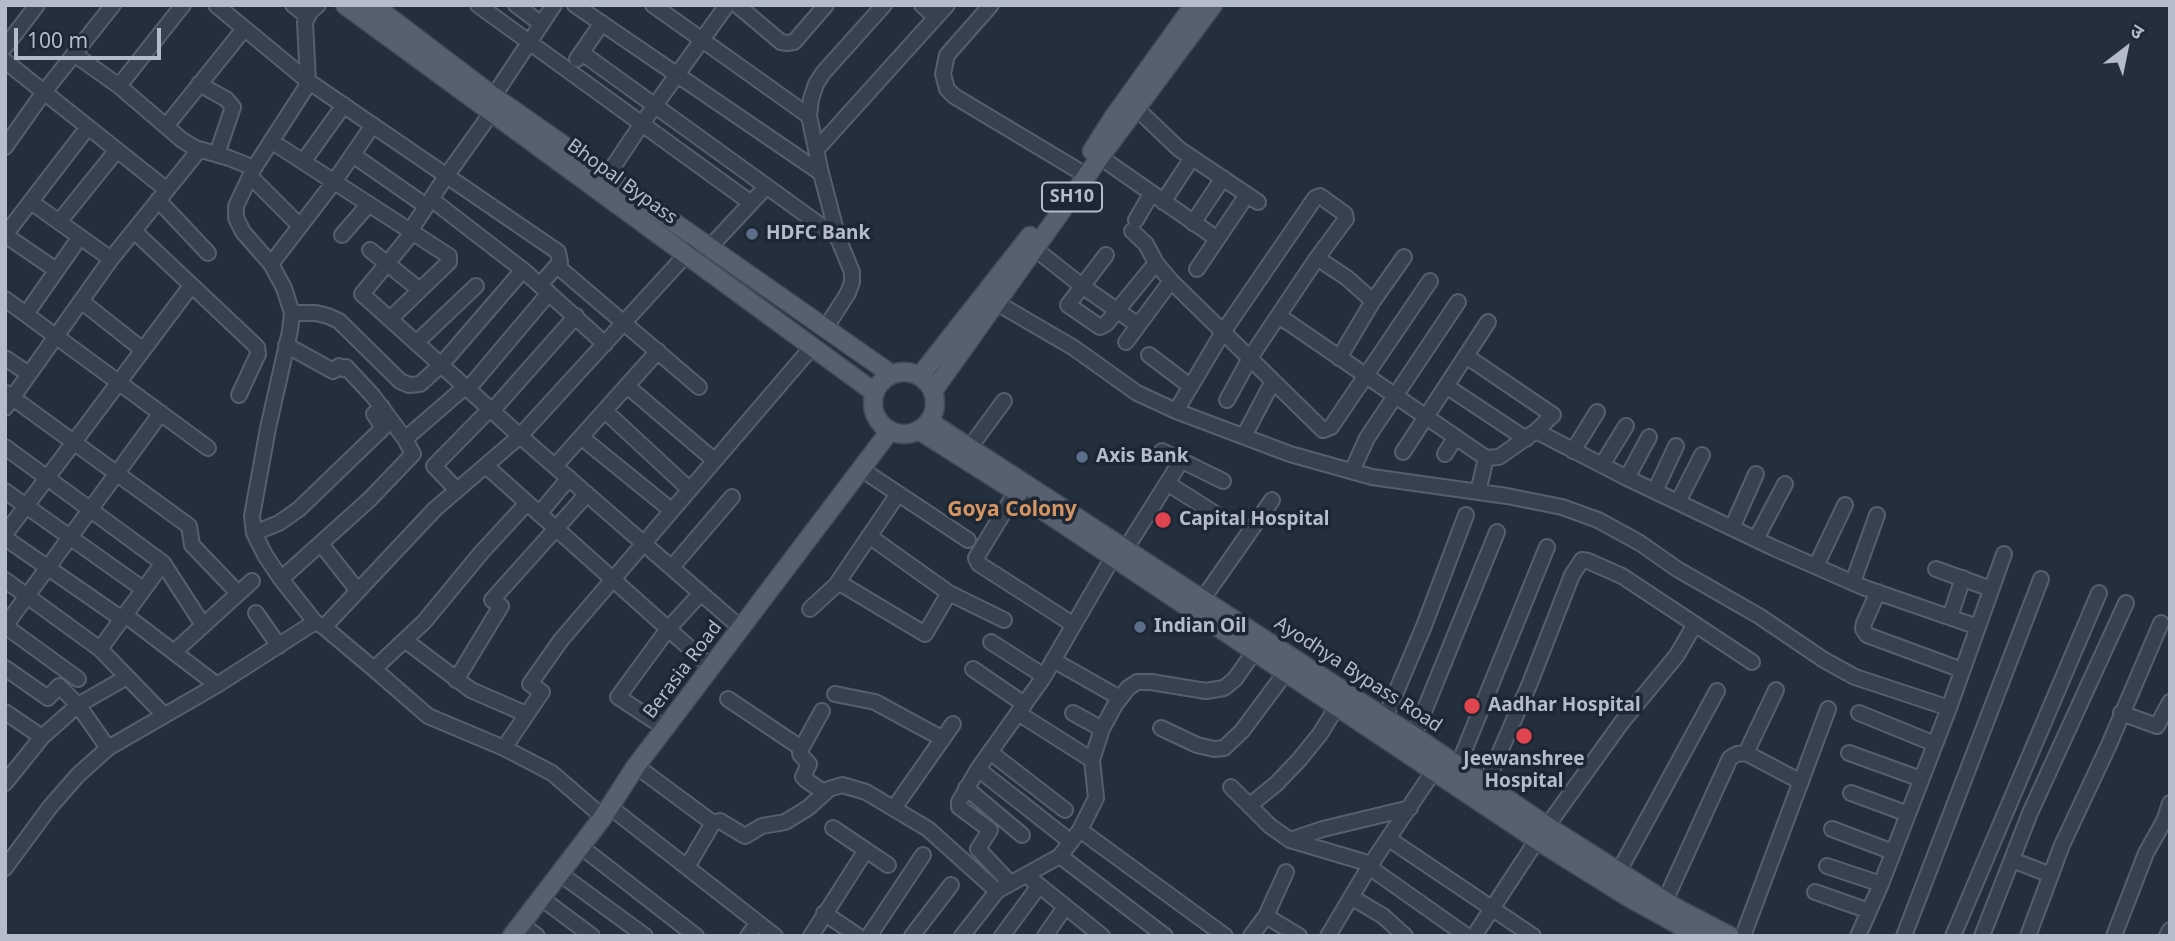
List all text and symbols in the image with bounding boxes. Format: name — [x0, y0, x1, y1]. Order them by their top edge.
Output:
scale bar — [18, 14, 164, 58]
north arrow — [2091, 14, 2161, 84]
text: उ — [2126, 17, 2149, 45]
text: 100 m — [27, 26, 88, 54]
street label: Bhopal Bypass — [563, 134, 681, 230]
road number: SH10 — [1042, 182, 1102, 212]
place label: HDFC Bank — [766, 223, 870, 245]
marker: HDFC Bank — [744, 226, 760, 242]
place label: Axis Bank — [1096, 446, 1188, 468]
marker: Axis Bank — [1074, 449, 1090, 465]
district label: Goya Colony — [947, 497, 1077, 523]
place label: Capital Hospital — [1179, 509, 1329, 531]
marker: Capital Hospital — [1153, 510, 1173, 530]
street label: Ayodhya Bypass Road — [1270, 612, 1446, 738]
place label: Indian Oil — [1154, 616, 1246, 638]
street label: Berasia Road — [639, 617, 727, 723]
marker: Indian Oil — [1132, 619, 1148, 635]
place label: Aadhar Hospital — [1488, 695, 1641, 717]
marker: Aadhar Hospital — [1462, 696, 1482, 716]
marker: Jeewanshree Hospital — [1514, 726, 1534, 746]
place label: Jeewanshree Hospital — [1463, 749, 1585, 793]

